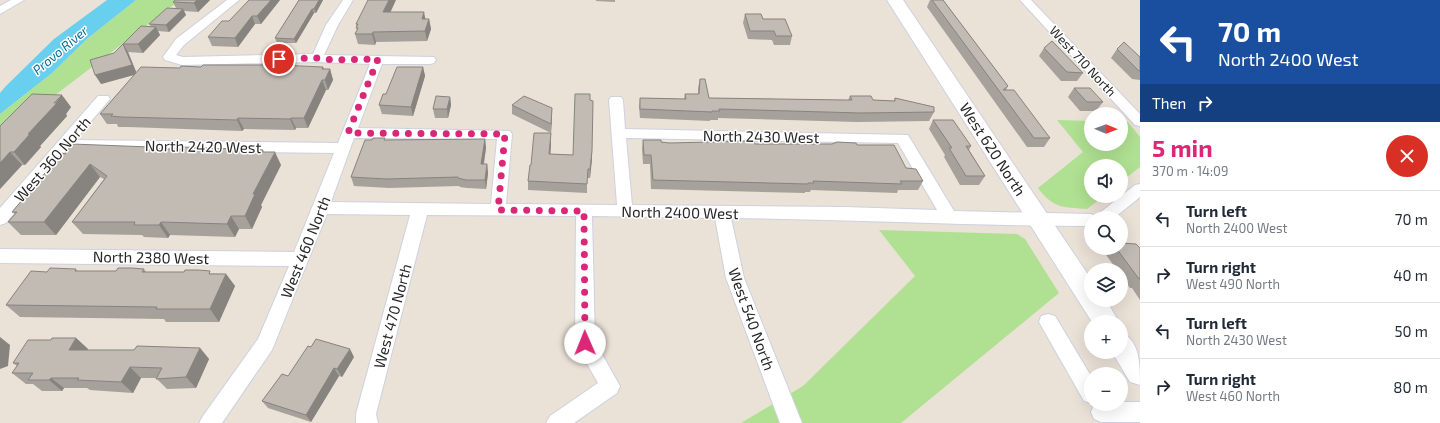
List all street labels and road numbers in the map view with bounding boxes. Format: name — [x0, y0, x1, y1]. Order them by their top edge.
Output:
street label: West 710 North — [1046, 22, 1120, 100]
street label: West 620 North — [956, 99, 1030, 199]
street label: West 360 North — [10, 113, 94, 205]
street label: North 2430 West — [703, 126, 820, 146]
street label: North 2420 West — [145, 136, 262, 156]
street label: West 460 North — [276, 193, 334, 301]
street label: North 2400 West — [621, 202, 739, 222]
street label: North 2380 West — [93, 247, 210, 267]
street label: West 470 North — [369, 262, 415, 370]
street label: West 540 North — [725, 265, 779, 373]

